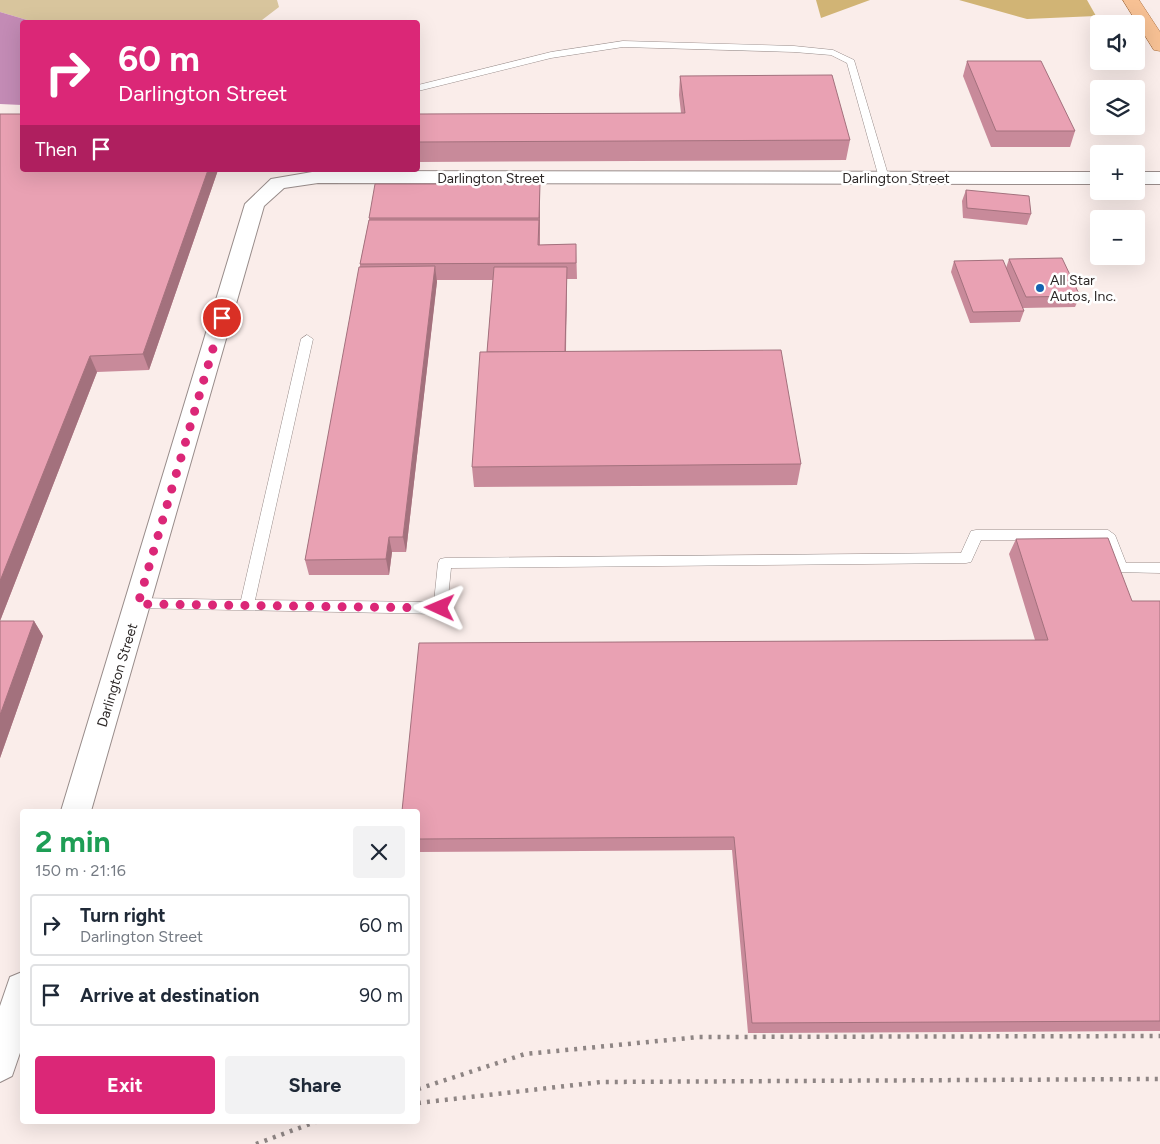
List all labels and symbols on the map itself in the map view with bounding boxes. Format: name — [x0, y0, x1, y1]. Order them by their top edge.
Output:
street label: Darlington Street — [437, 170, 545, 187]
street label: Darlington Street — [842, 170, 950, 187]
place label: All Star Autos, Inc. — [1050, 272, 1116, 305]
marker: All Star Autos, Inc. — [1034, 282, 1046, 294]
pin — [201, 297, 243, 339]
position arrow — [413, 581, 465, 633]
street label: Darlington Street — [94, 621, 141, 729]

